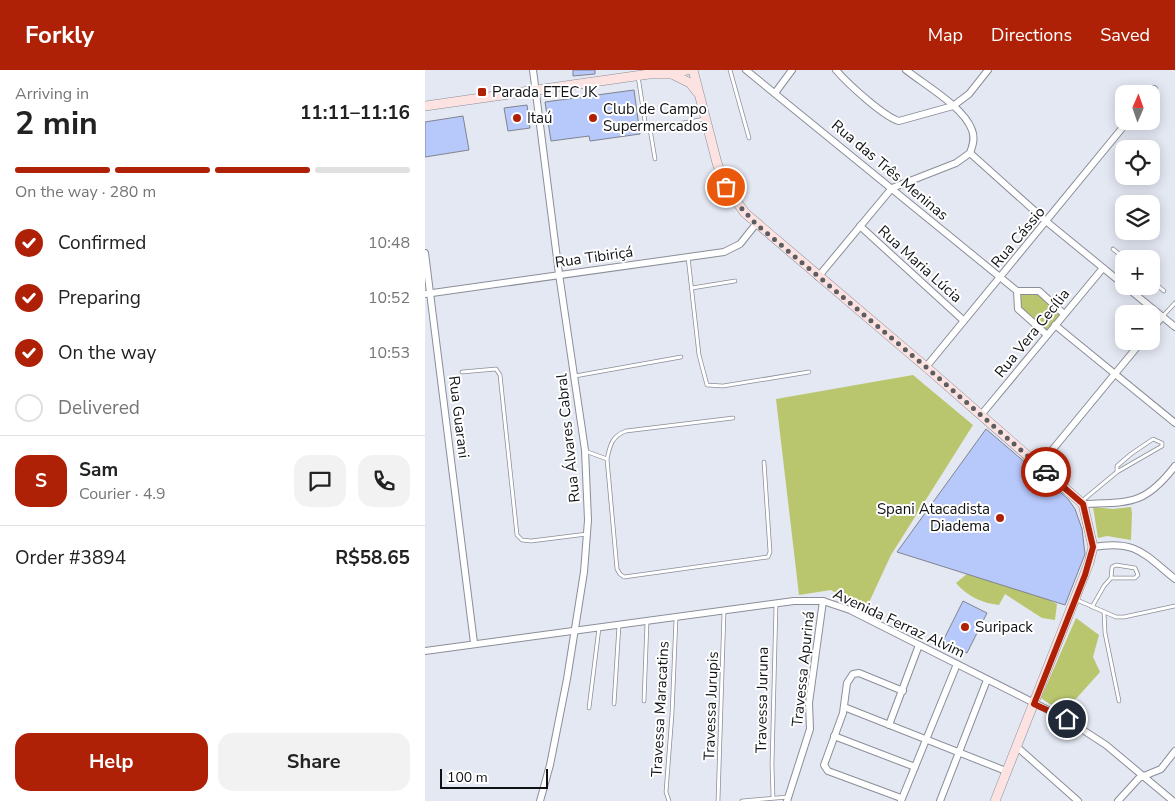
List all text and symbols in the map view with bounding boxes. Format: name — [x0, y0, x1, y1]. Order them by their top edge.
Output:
text: Forkly — [25, 19, 94, 51]
text: Map — [928, 23, 963, 47]
text: Directions — [991, 23, 1072, 47]
text: Saved — [1100, 23, 1150, 47]
place label: Parada ETEC JK — [492, 82, 598, 102]
text: Arriving in — [15, 83, 89, 105]
north arrow — [1115, 85, 1160, 130]
map controls — [1115, 85, 1160, 350]
marker: Parada ETEC JK — [476, 86, 488, 98]
place label: Club de Campo Supermercados — [603, 99, 708, 136]
text: 11:11–11:16 — [300, 100, 410, 126]
text: 2 min — [15, 102, 98, 145]
place label: Itaú — [527, 108, 552, 128]
marker: Itaú — [511, 112, 523, 124]
marker: Club de Campo Supermercados — [587, 112, 599, 124]
street label: Rua das Três Meninas — [827, 115, 953, 225]
button: locate — [1115, 140, 1160, 185]
pin — [705, 166, 747, 208]
icon: bag — [712, 173, 740, 201]
text: On the way · 280 m — [15, 181, 156, 203]
button: layers — [1115, 195, 1160, 240]
street label: Rua Cássio — [986, 202, 1050, 272]
street label: Rua Maria Lúcia — [874, 221, 966, 307]
icon: check — [15, 229, 43, 257]
text: Confirmed — [58, 230, 146, 256]
text: 10:48 — [368, 232, 410, 254]
street label: Rua Tibiriçá — [554, 242, 634, 272]
button: + — [1115, 250, 1160, 295]
icon: check — [15, 284, 43, 312]
street label: Rua Vera Cecília — [990, 284, 1074, 382]
text: Preparing — [58, 285, 141, 311]
text: 10:52 — [368, 287, 410, 309]
button: − — [1115, 305, 1160, 350]
icon: check — [15, 339, 43, 367]
text: On the way — [58, 340, 156, 366]
text: 10:53 — [368, 342, 410, 364]
street label: Rua Álvares Cabral — [551, 372, 585, 503]
street label: Rua Guarani — [444, 375, 474, 459]
text: Delivered — [58, 395, 140, 421]
courier — [1021, 447, 1071, 497]
button: chat — [294, 455, 346, 507]
button: phone — [358, 455, 410, 507]
text: Sam — [79, 457, 118, 483]
icon: car — [1032, 458, 1060, 486]
text: S — [35, 468, 47, 494]
text: Courier · 4.9 — [79, 483, 165, 505]
place label: Spani Atacadista Diadema — [877, 499, 990, 536]
marker: Spani Atacadista Diadema — [994, 512, 1006, 524]
text: Order #3894 — [15, 545, 126, 571]
text: R$58.65 — [335, 545, 410, 571]
street label: Avenida Ferraz Alvim — [830, 584, 968, 662]
street label: Travessa Apuriná — [787, 610, 819, 728]
place label: Suripack — [975, 617, 1033, 637]
marker: Suripack — [959, 621, 971, 633]
street label: Travessa Maracatins — [646, 640, 674, 778]
street label: Travessa Juruna — [751, 647, 773, 753]
street label: Travessa Jurupis — [699, 651, 723, 761]
pin — [1046, 698, 1088, 740]
icon: home — [1053, 705, 1081, 733]
button: Help — [15, 733, 208, 791]
button: Share — [218, 733, 410, 791]
scale bar — [440, 766, 547, 789]
text: 100 m — [447, 768, 488, 787]

